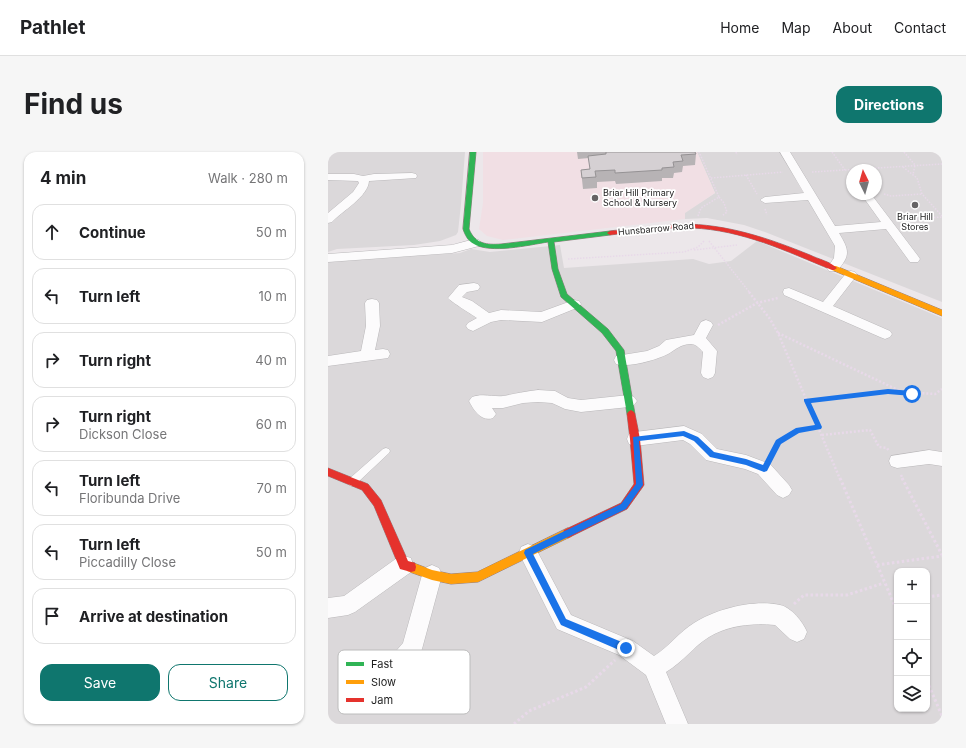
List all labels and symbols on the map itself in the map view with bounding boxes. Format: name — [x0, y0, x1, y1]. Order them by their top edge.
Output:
north arrow — [846, 164, 882, 200]
place label: Briar Hill Primary School & Nursery — [603, 187, 677, 208]
marker: Briar Hill Primary School & Nursery — [590, 193, 600, 203]
marker: Briar Hill Stores — [910, 200, 920, 210]
place label: Briar Hill Stores — [897, 211, 933, 232]
street label: Hunsbarrow Road — [617, 220, 694, 237]
route start — [903, 385, 921, 403]
route end — [617, 639, 635, 657]
legend — [338, 650, 470, 714]
text: Fast — [371, 657, 393, 671]
text: Slow — [371, 675, 396, 689]
text: Jam — [371, 693, 393, 707]

